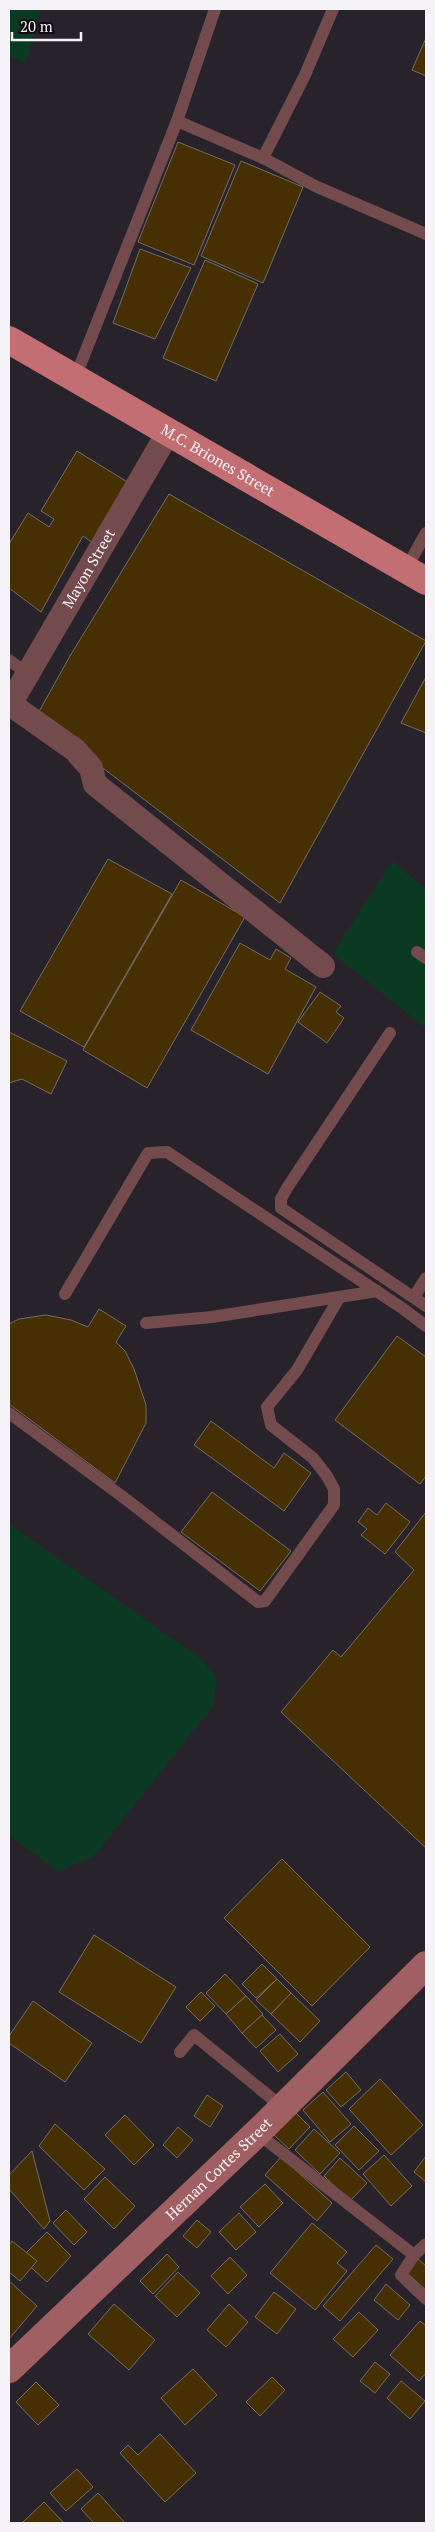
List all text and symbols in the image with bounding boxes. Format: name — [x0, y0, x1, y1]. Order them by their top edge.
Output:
scale bar — [12, 10, 81, 42]
text: 20 m — [20, 16, 53, 36]
street label: M.C. Briones Street — [158, 419, 279, 501]
street label: Mayon Street — [57, 524, 119, 611]
street label: Hernan Cortes Street — [161, 2112, 276, 2224]

